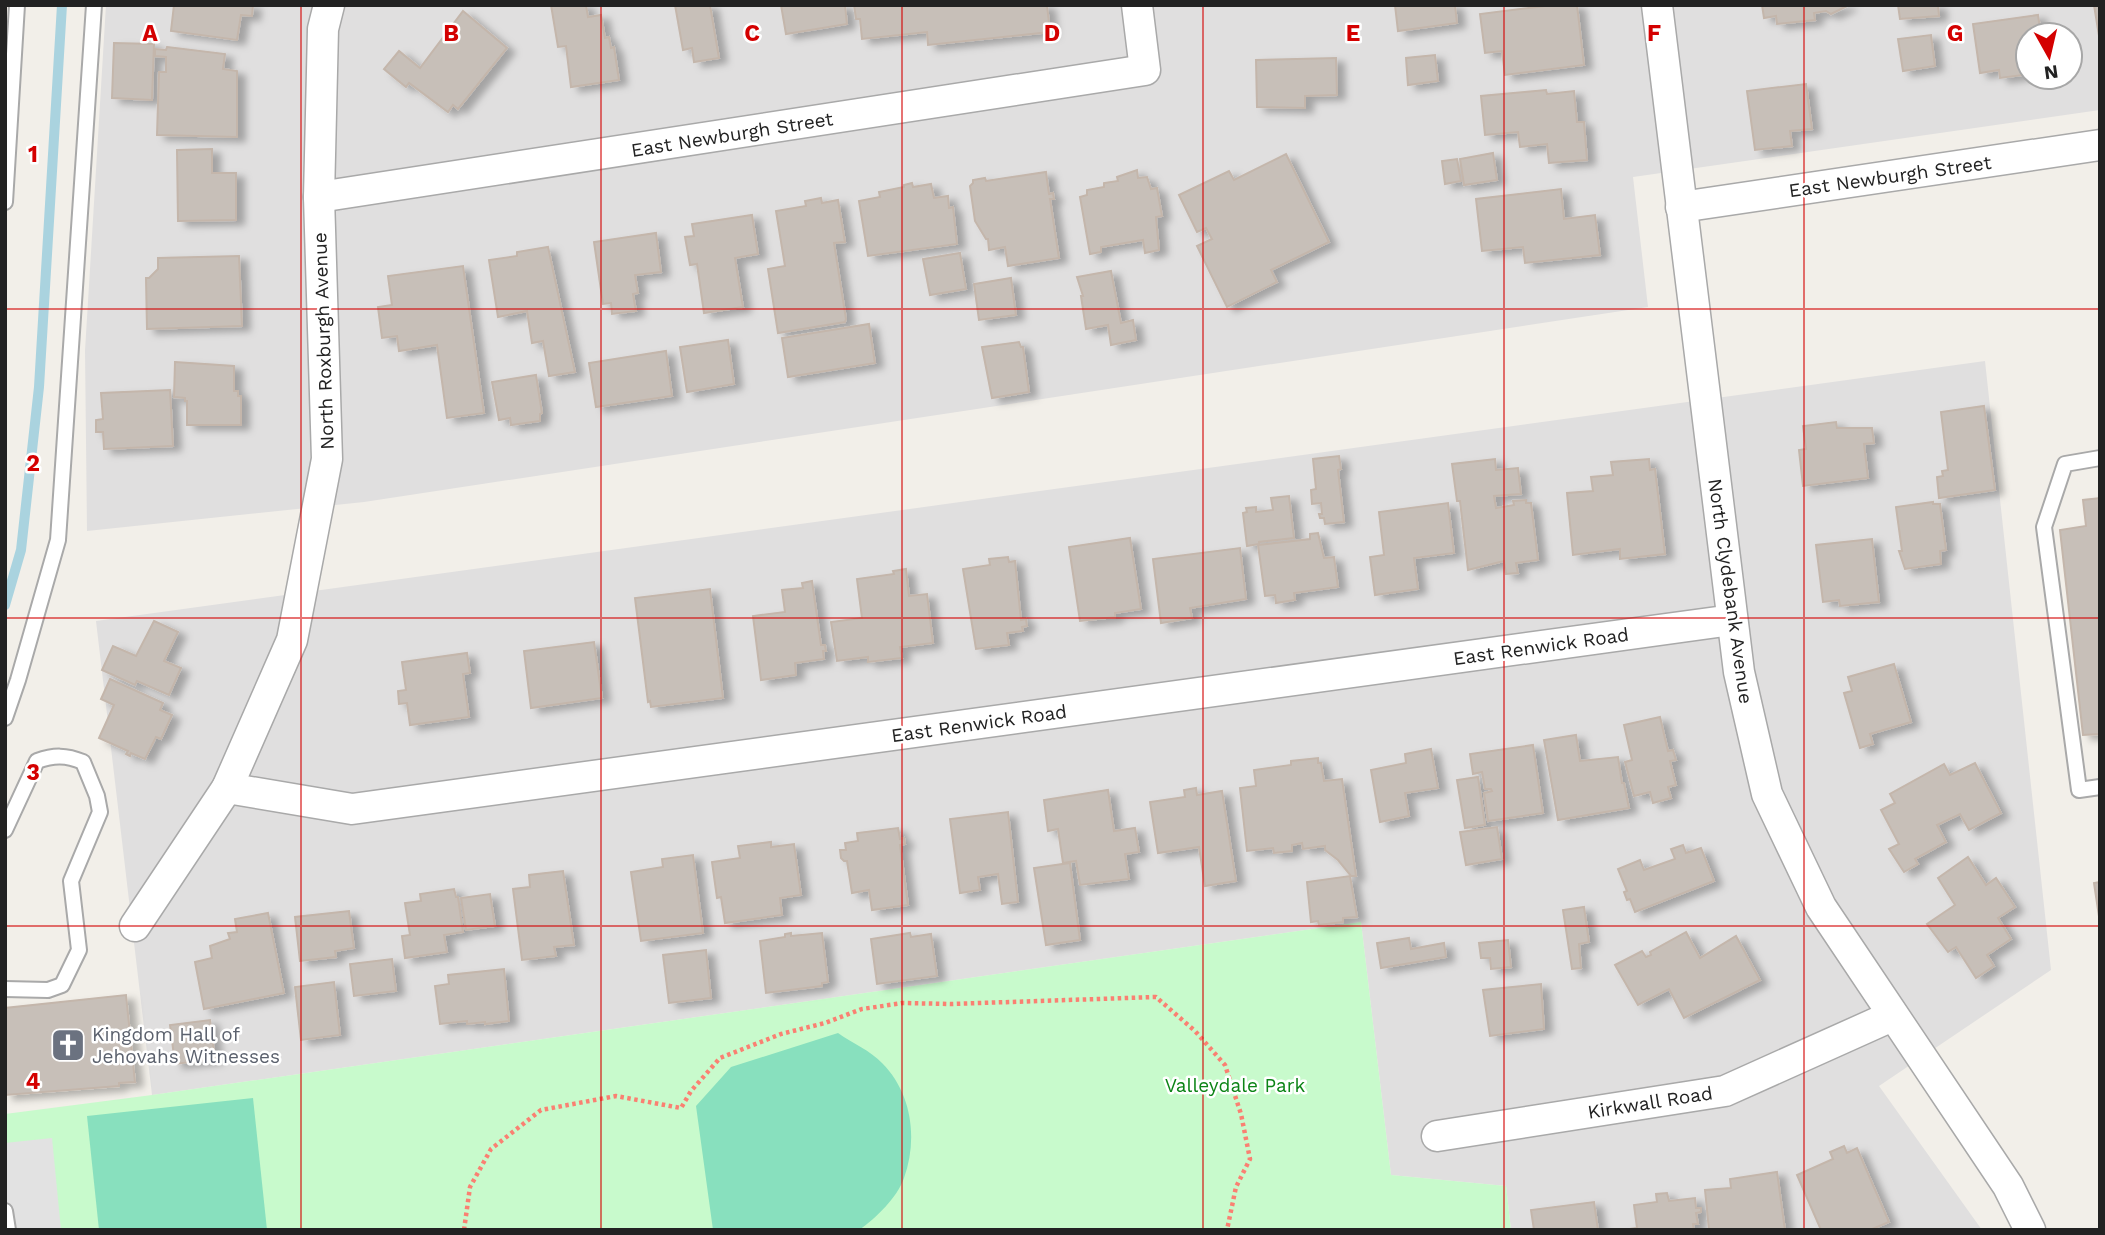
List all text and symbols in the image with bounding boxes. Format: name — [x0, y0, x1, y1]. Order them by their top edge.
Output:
text: A — [142, 20, 158, 47]
text: B — [443, 20, 459, 47]
text: C — [744, 20, 760, 47]
text: D — [1044, 20, 1060, 47]
text: E — [1346, 20, 1360, 47]
text: F — [1647, 20, 1661, 47]
text: G — [1947, 20, 1963, 47]
north arrow — [2014, 21, 2084, 91]
text: N — [2043, 60, 2060, 85]
street label: East Newburgh Street — [629, 107, 835, 162]
text: 1 — [28, 141, 38, 168]
street label: East Newburgh Street — [1787, 151, 1993, 202]
street label: North Roxburgh Avenue — [308, 232, 339, 450]
text: 2 — [26, 450, 40, 477]
street label: North Clydebank Avenue — [1703, 477, 1758, 705]
street label: East Renwick Road — [1452, 623, 1630, 670]
street label: East Renwick Road — [890, 700, 1068, 747]
text: 3 — [26, 759, 40, 786]
place label: Kingdom Hall of Jehovahs Witnesses — [92, 1023, 280, 1068]
church icon: Kingdom Hall of Jehovahs Witnesses — [49, 1026, 87, 1064]
text: 4 — [26, 1068, 41, 1095]
park label: Valleydale Park — [1165, 1074, 1306, 1097]
street label: Kirkwall Road — [1586, 1081, 1714, 1124]

